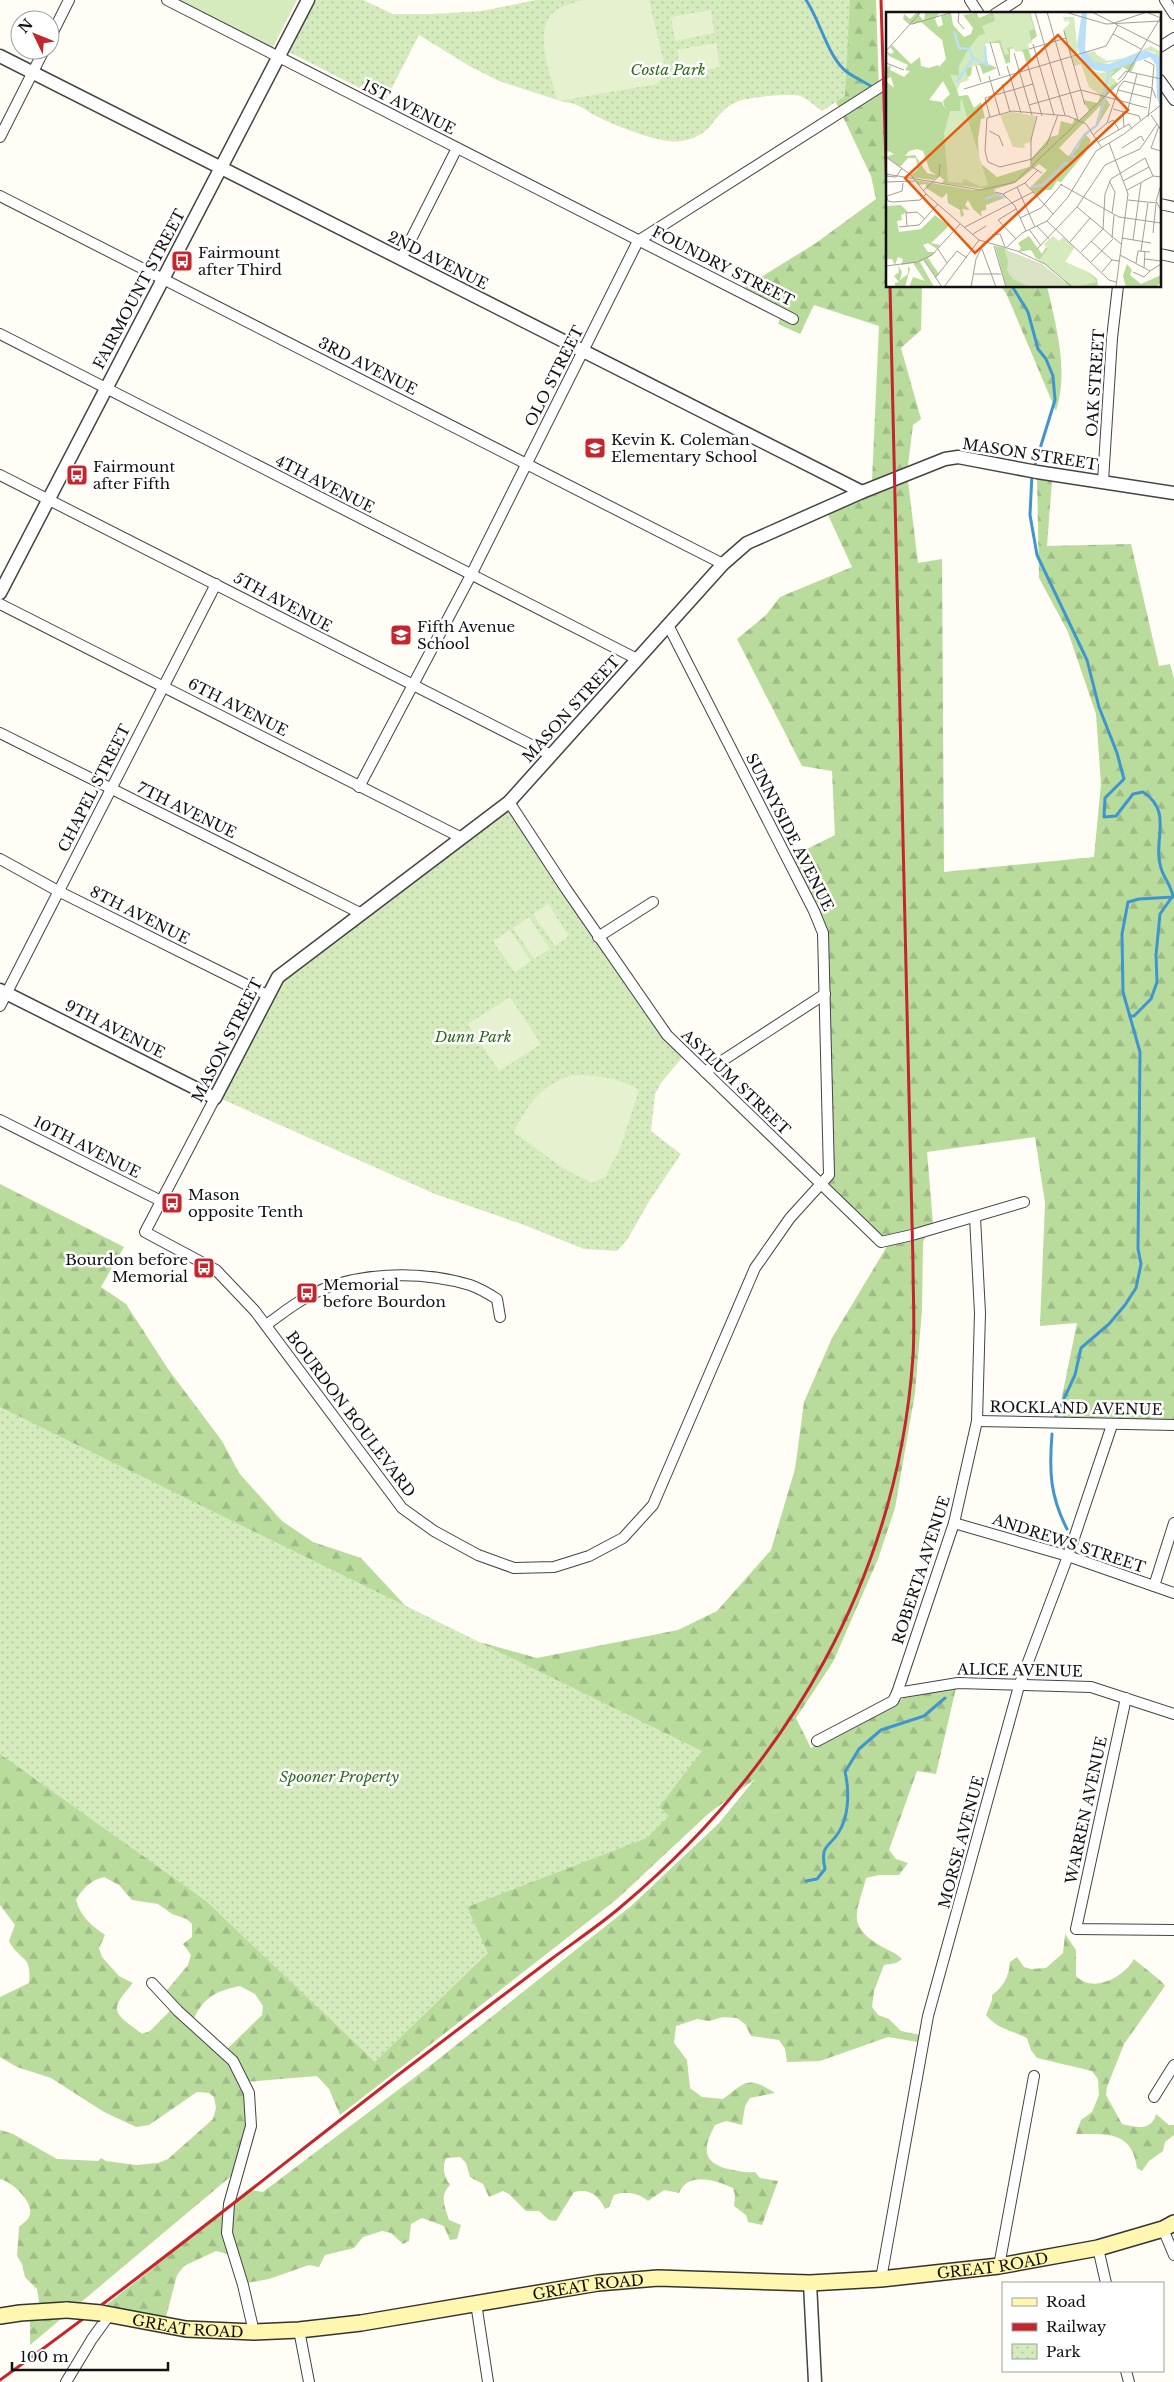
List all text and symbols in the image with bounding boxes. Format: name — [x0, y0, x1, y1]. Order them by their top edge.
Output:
north arrow — [10, 10, 60, 60]
inset map — [886, 12, 1162, 288]
text: N — [14, 15, 37, 37]
park label: Costa Park — [631, 60, 705, 79]
street label: 1ST AVENUE — [359, 75, 459, 139]
street label: FAIRMOUNT STREET — [89, 206, 189, 372]
street label: FOUNDRY STREET — [649, 222, 797, 310]
street label: 2ND AVENUE — [385, 227, 491, 294]
place label: Fairmount after Third — [198, 243, 282, 279]
bus stop icon: Fairmount after Third — [170, 249, 194, 273]
street label: OLO STREET — [520, 322, 588, 430]
street label: OAK STREET — [1082, 328, 1108, 438]
street label: 3RD AVENUE — [315, 333, 421, 399]
place label: Kevin K. Coleman Elementary School — [611, 430, 758, 466]
street label: MASON STREET — [961, 434, 1099, 474]
school or university icon: Kevin K. Coleman Elementary School — [583, 436, 607, 460]
street label: 4TH AVENUE — [272, 451, 378, 517]
place label: Fairmount after Fifth — [93, 457, 175, 493]
bus stop icon: Fairmount after Fifth — [65, 463, 89, 487]
street label: 5TH AVENUE — [231, 568, 335, 636]
place label: Fifth Avenue School — [417, 617, 515, 653]
school or university icon: Fifth Avenue School — [389, 623, 413, 647]
street label: MASON STREET — [518, 652, 624, 766]
street label: 6TH AVENUE — [185, 674, 291, 740]
street label: CHAPEL STREET — [54, 721, 134, 855]
street label: SUNNYSIDE AVENUE — [742, 750, 838, 914]
street label: 7TH AVENUE — [134, 778, 240, 842]
street label: 8TH AVENUE — [87, 882, 193, 948]
street label: MASON STREET — [188, 975, 266, 1105]
street label: 9TH AVENUE — [62, 996, 168, 1062]
street label: ASYLUM STREET — [677, 1025, 794, 1139]
park label: Dunn Park — [434, 1027, 511, 1046]
street label: 10TH AVENUE — [30, 1112, 144, 1182]
place label: Mason opposite Tenth — [188, 1185, 303, 1221]
bus stop icon: Mason opposite Tenth — [160, 1191, 184, 1215]
place label: Bourdon before Memorial — [65, 1250, 188, 1286]
bus stop icon: Bourdon before Memorial — [192, 1256, 216, 1280]
place label: Memorial before Bourdon — [322, 1275, 446, 1311]
bus stop icon: Memorial before Bourdon — [295, 1281, 319, 1305]
street label: BOURDON BOULEVARD — [282, 1327, 420, 1501]
street label: ROCKLAND AVENUE — [989, 1397, 1163, 1419]
street label: ROBERTA AVENUE — [888, 1493, 954, 1647]
street label: ANDREWS STREET — [989, 1509, 1148, 1577]
street label: ALICE AVENUE — [956, 1659, 1083, 1681]
street label: WARREN AVENUE — [1061, 1734, 1111, 1886]
park label: Spooner Property — [279, 1767, 399, 1786]
street label: MORSE AVENUE — [934, 1773, 988, 1910]
street label: GREAT ROAD — [936, 2248, 1050, 2282]
street label: GREAT ROAD — [531, 2270, 644, 2303]
legend — [1002, 2282, 1164, 2372]
text: Road — [1046, 2292, 1086, 2311]
street label: GREAT ROAD — [131, 2310, 244, 2341]
text: Railway — [1046, 2317, 1107, 2336]
scale bar — [12, 2340, 169, 2372]
text: Park — [1046, 2342, 1082, 2361]
text: 100 m — [20, 2347, 69, 2366]

